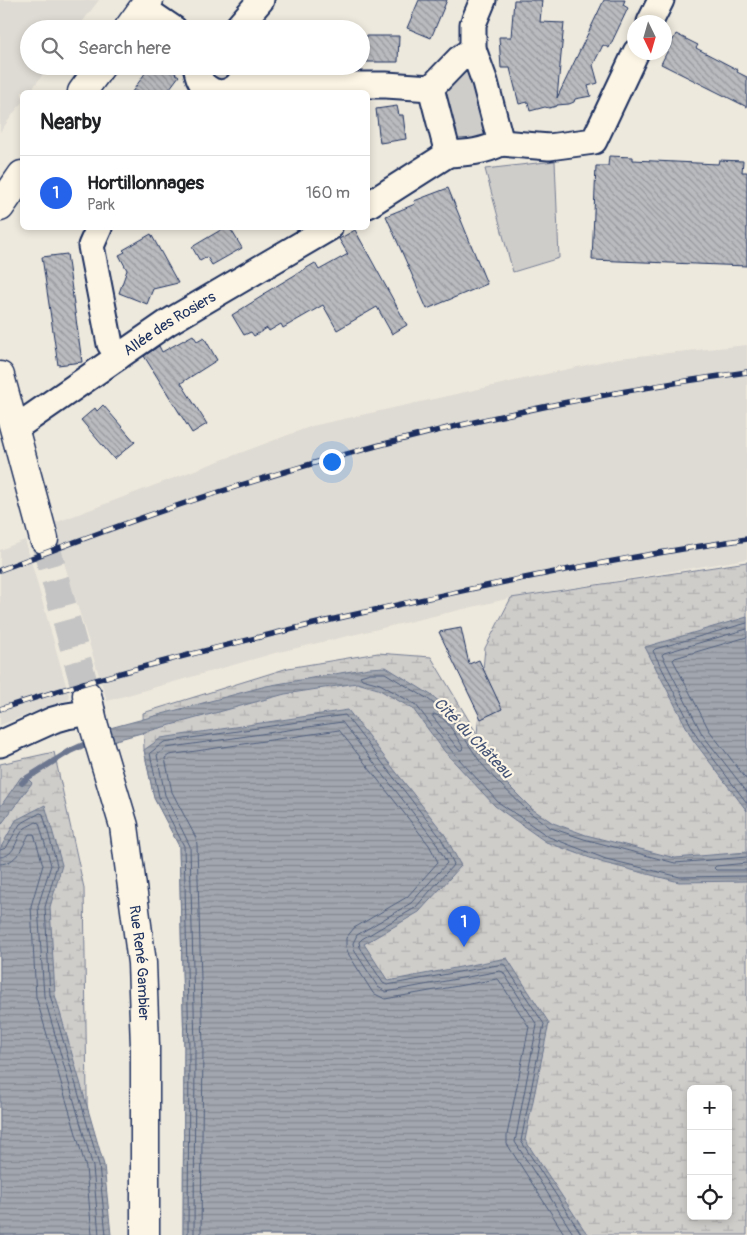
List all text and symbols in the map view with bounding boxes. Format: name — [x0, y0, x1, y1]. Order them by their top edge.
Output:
north arrow — [627, 15, 672, 60]
search box — [20, 20, 370, 75]
icon: search — [38, 34, 66, 62]
text: Search here — [78, 36, 171, 60]
text: Nearby — [40, 109, 101, 136]
text: Hortillonnages — [87, 171, 204, 195]
text: 1 — [53, 183, 59, 203]
text: 160 m — [306, 183, 350, 203]
text: Park — [87, 195, 115, 215]
street label: Allée des Rosiers — [120, 287, 219, 360]
your location — [319, 449, 345, 475]
water label: Cité du Château — [429, 693, 517, 783]
street label: Rue René Gambier — [125, 904, 154, 1021]
pin: 1 — [448, 906, 480, 947]
map controls — [687, 1085, 732, 1220]
button: + — [687, 1085, 732, 1130]
button: − — [687, 1130, 732, 1175]
button: locate — [687, 1175, 732, 1220]

